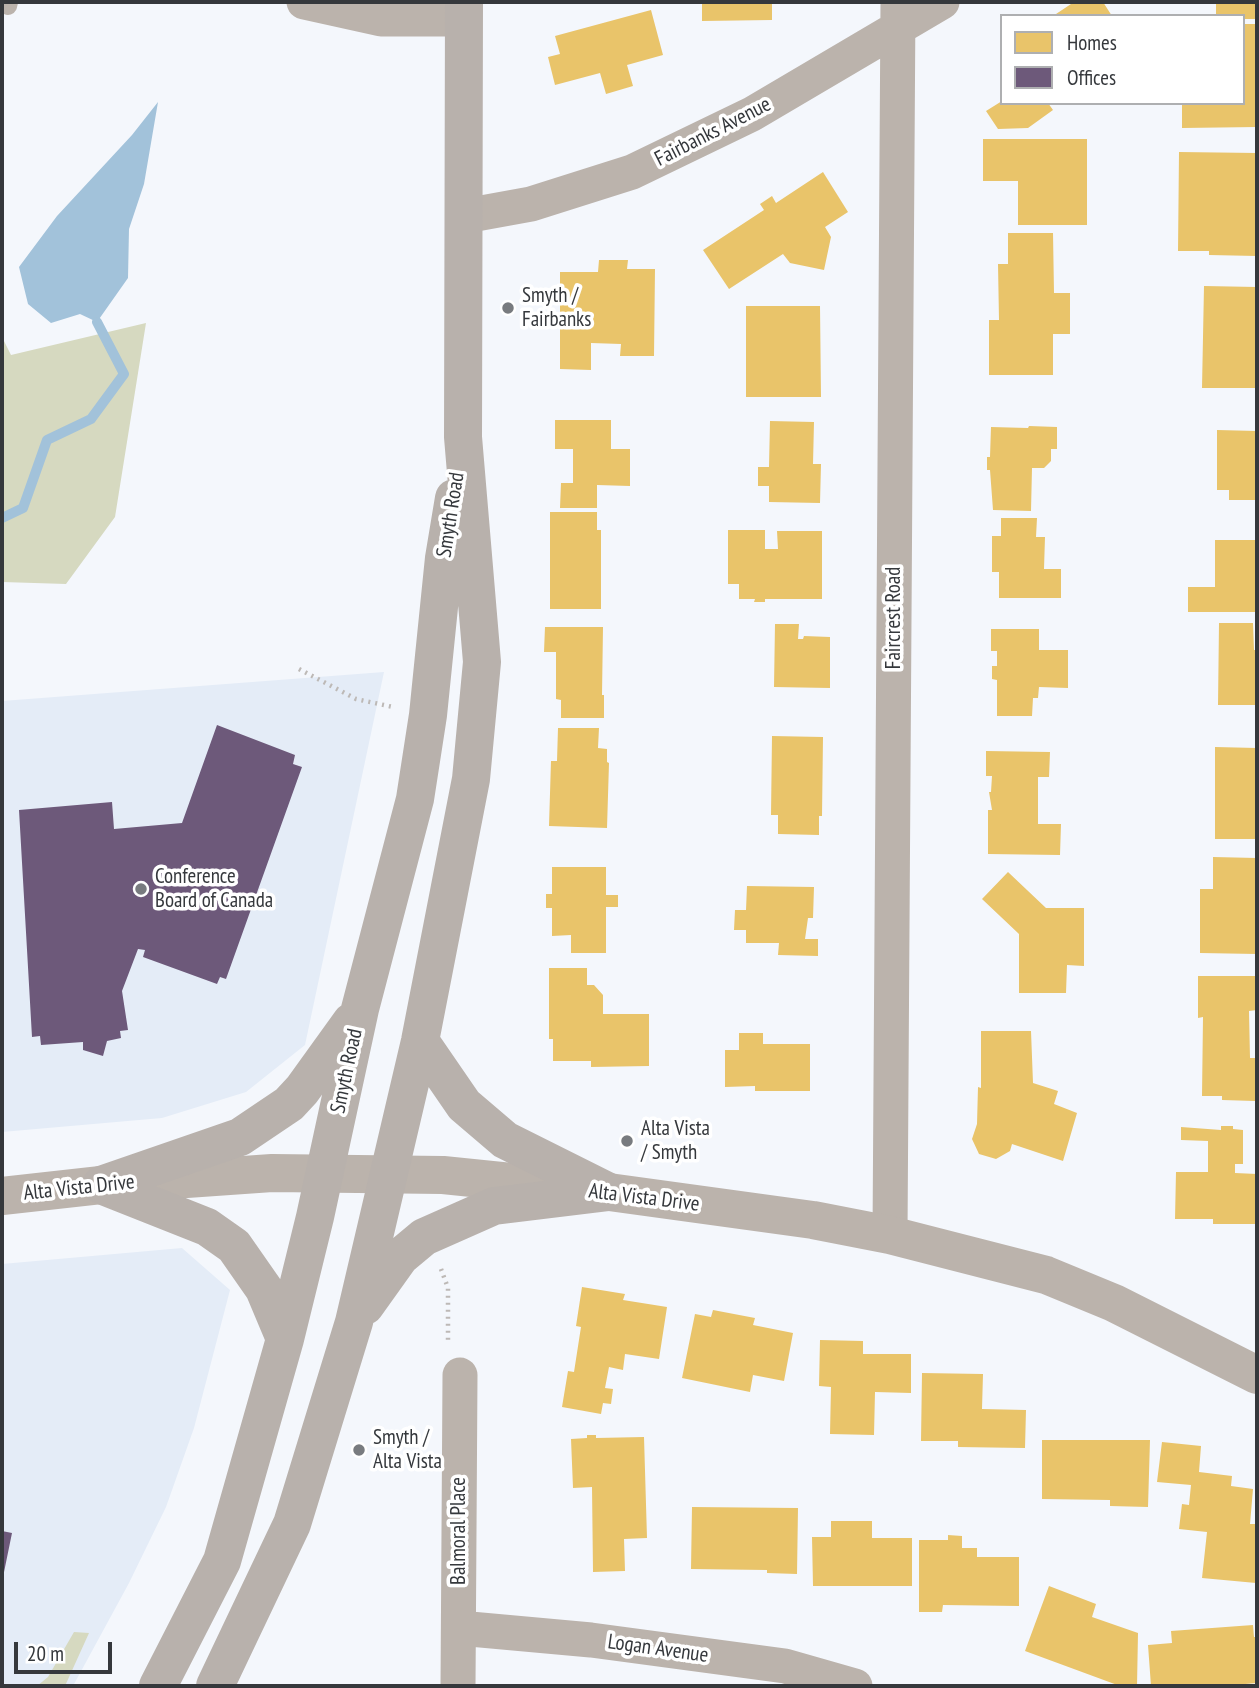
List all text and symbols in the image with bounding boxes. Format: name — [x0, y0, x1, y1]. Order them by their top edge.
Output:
legend — [1000, 14, 1245, 105]
text: Homes — [1067, 29, 1117, 56]
text: Offices — [1067, 64, 1116, 91]
street label: Fairbanks Avenue — [651, 92, 775, 172]
place label: Smyth / Fairbanks — [522, 283, 591, 333]
marker: Smyth / Fairbanks — [500, 300, 516, 316]
street label: Smyth Road — [432, 471, 470, 559]
street label: Faircrest Road — [881, 567, 907, 669]
place label: Conference Board of Canada — [155, 864, 273, 914]
marker: Conference Board of Canada — [133, 881, 149, 897]
street label: Smyth Road — [326, 1026, 368, 1116]
place label: Alta Vista / Smyth — [641, 1116, 710, 1166]
marker: Alta Vista / Smyth — [619, 1133, 635, 1149]
street label: Alta Vista Drive — [22, 1170, 136, 1206]
street label: Alta Vista Drive — [587, 1179, 701, 1217]
place label: Smyth / Alta Vista — [373, 1425, 442, 1475]
marker: Smyth / Alta Vista — [351, 1442, 367, 1458]
street label: Balmoral Place — [446, 1477, 472, 1585]
scale bar — [18, 1628, 116, 1672]
street label: Logan Avenue — [606, 1629, 710, 1669]
text: 20 m — [27, 1640, 64, 1667]

